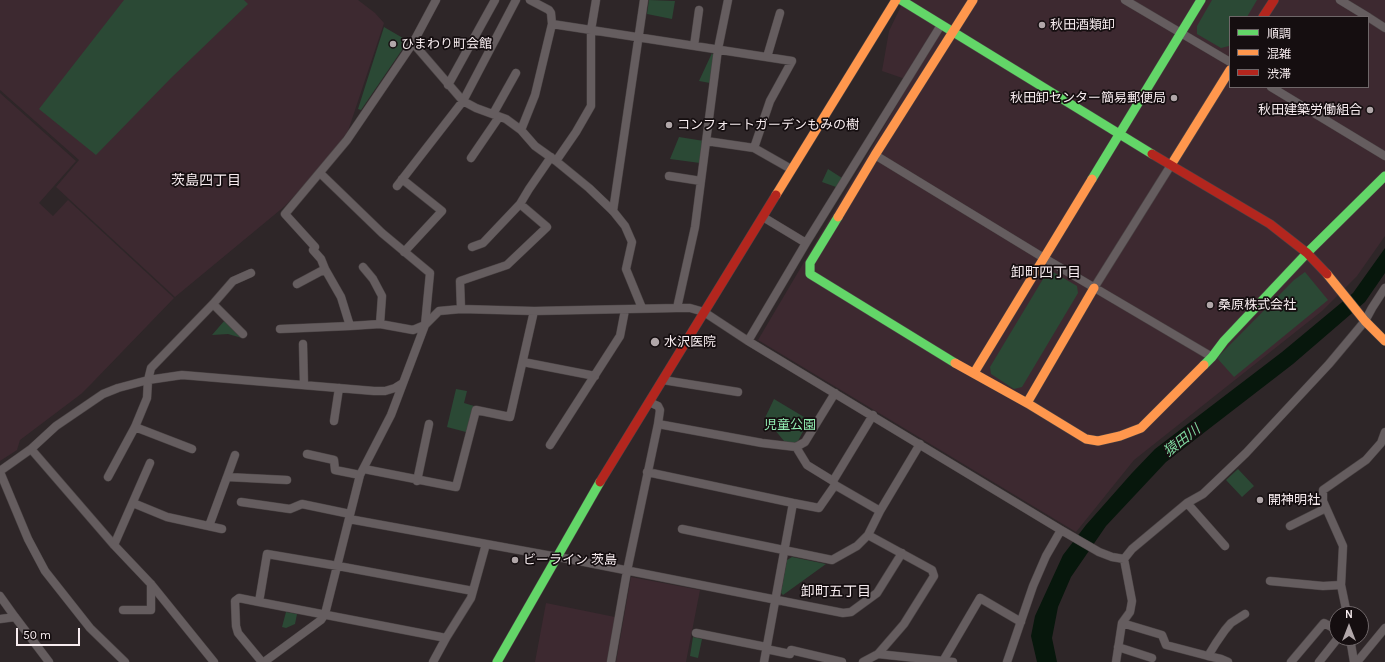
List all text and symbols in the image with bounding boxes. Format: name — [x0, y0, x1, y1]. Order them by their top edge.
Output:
legend — [1229, 16, 1369, 88]
place label: 秋田酒類卸 — [1050, 17, 1115, 33]
marker: 秋田酒類卸 — [1037, 20, 1047, 30]
text: 順調 — [1267, 27, 1291, 41]
place label: ひまわり町会館 — [401, 36, 492, 52]
marker: ひまわり町会館 — [388, 39, 398, 49]
text: 混雑 — [1267, 47, 1291, 61]
text: 渋滞 — [1267, 67, 1291, 81]
place label: 秋田卸センター簡易郵便局 — [1010, 90, 1166, 106]
marker: 秋田卸センター簡易郵便局 — [1169, 93, 1179, 103]
place label: 秋田建築労働組合 — [1258, 102, 1362, 118]
marker: 秋田建築労働組合 — [1365, 105, 1375, 115]
place label: コンフォートガーデンもみの樹 — [677, 117, 859, 133]
marker: コンフォートガーデンもみの樹 — [664, 120, 674, 130]
district label: 茨島四丁目 — [171, 173, 241, 189]
district label: 卸町四丁目 — [1011, 265, 1081, 281]
place label: 桑原株式会社 — [1218, 297, 1296, 313]
marker: 桑原株式会社 — [1205, 300, 1215, 310]
place label: 水沢医院 — [664, 334, 716, 350]
marker: 水沢医院 — [649, 336, 661, 348]
park label: 児童公園 — [764, 417, 816, 433]
water label: 猿田川 — [1160, 421, 1204, 461]
place label: 開神明社 — [1268, 492, 1320, 508]
marker: 開神明社 — [1255, 495, 1265, 505]
place label: ビーライン 茨島 — [523, 552, 617, 568]
marker: ビーライン 茨島 — [510, 555, 520, 565]
district label: 卸町五丁目 — [801, 584, 871, 600]
north arrow — [1329, 606, 1369, 646]
text: N — [1345, 608, 1353, 621]
scale bar — [18, 620, 82, 646]
text: 50 m — [23, 628, 51, 642]

